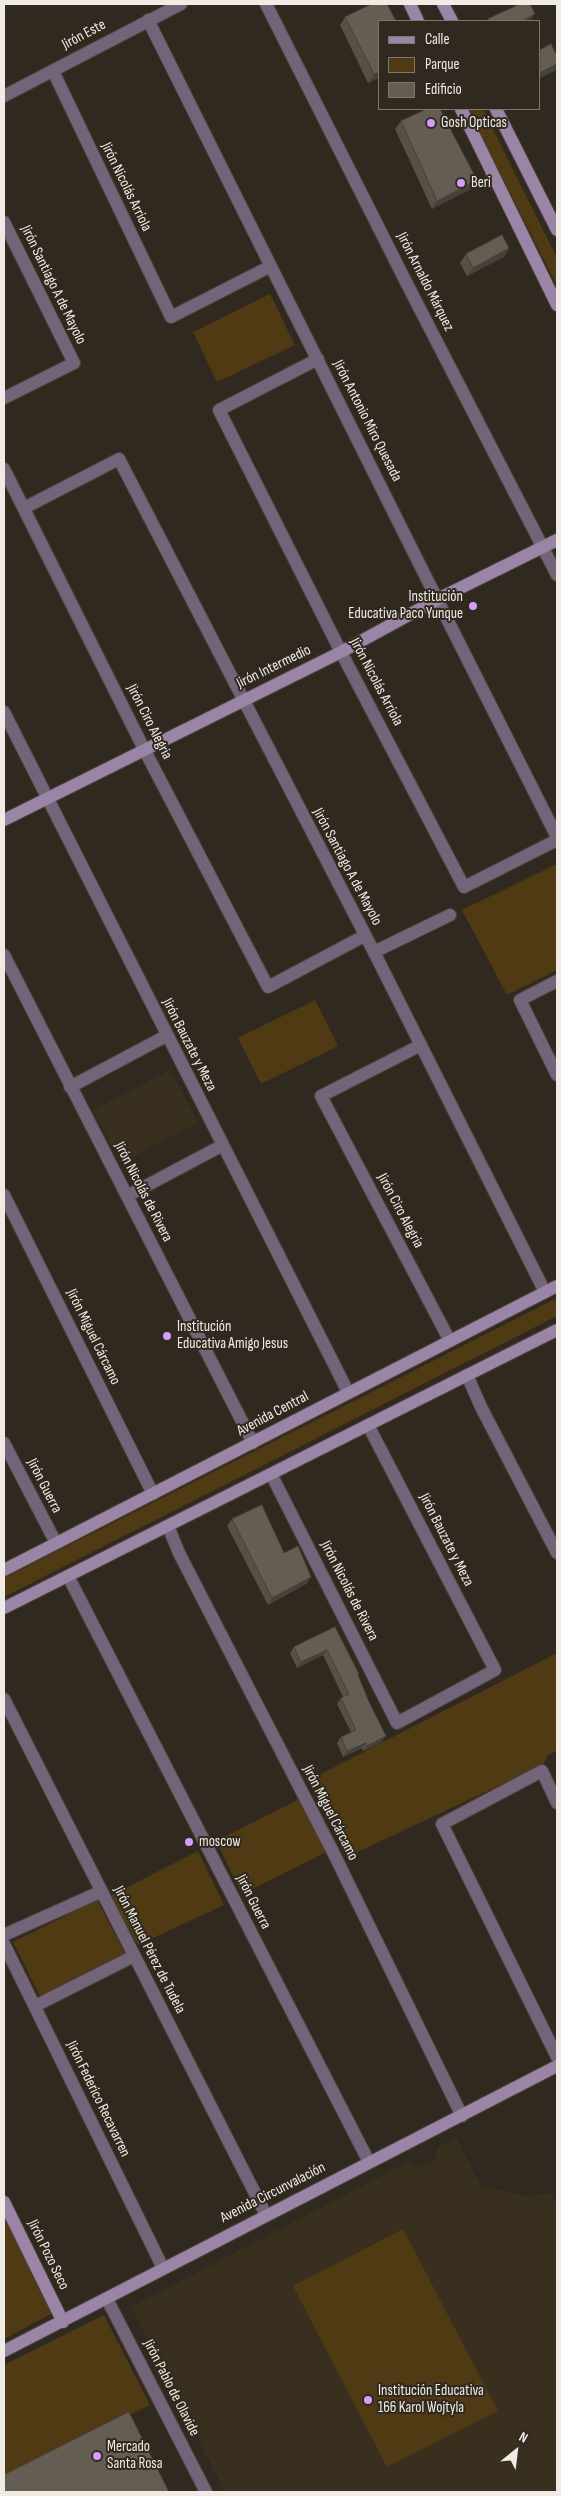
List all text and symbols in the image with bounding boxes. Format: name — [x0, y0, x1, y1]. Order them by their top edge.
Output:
street label: Jirón Este — [59, 16, 109, 54]
legend — [378, 20, 541, 110]
text: Calle — [425, 30, 449, 49]
text: Parque — [425, 55, 460, 74]
text: Edificio — [425, 80, 462, 99]
place label: Gosh Opticas — [441, 114, 507, 132]
marker: Gosh Opticas — [425, 117, 437, 129]
street label: Jirón Nicolás Arriola — [97, 140, 155, 234]
place label: Beri — [471, 174, 491, 192]
marker: Beri — [455, 177, 467, 189]
street label: Jirón Santiago A de Mayolo — [16, 222, 90, 348]
street label: Jirón Arnaldo Márquez — [392, 230, 458, 334]
street label: Jirón Antonio Miro Quesada — [329, 357, 405, 485]
place label: Institución Educativa Paco Yunque — [348, 588, 463, 623]
marker: Institución Educativa Paco Yunque — [467, 600, 479, 612]
street label: Jirón Nicolás Arriola — [345, 635, 407, 729]
street label: Jirón Intermedio — [234, 641, 314, 693]
street label: Jirón Ciro Alegria — [122, 681, 176, 763]
street label: Jirón Santiago A de Mayolo — [308, 805, 386, 929]
street label: Jirón Bauzate y Meza — [158, 995, 220, 1095]
street label: Jirón Nicolás de Rivera — [110, 1139, 176, 1245]
street label: Jirón Ciro Alegria — [373, 1171, 427, 1251]
street label: Jirón Miguel Cárcamo — [62, 1286, 124, 1388]
place label: Institución Educativa Amigo Jesus — [177, 1318, 288, 1353]
marker: Institución Educativa Amigo Jesus — [161, 1330, 173, 1342]
street label: Avenida Central — [234, 1388, 312, 1440]
street label: Jirón Guerra — [23, 1456, 65, 1516]
street label: Jirón Bauzate y Meza — [415, 1490, 477, 1590]
street label: Jirón Nicolás de Rivera — [316, 1538, 382, 1644]
street label: Jirón Miguel Cárcamo — [298, 1762, 362, 1864]
place label: moscow — [199, 1833, 241, 1851]
marker: moscow — [183, 1836, 195, 1848]
street label: Jirón Guerra — [232, 1872, 274, 1932]
street label: Jirón Manuel Pérez de Tudela — [109, 1883, 189, 2017]
street label: Jirón Federico Recavarren — [62, 2038, 134, 2160]
street label: Avenida Circunvalación — [217, 2159, 329, 2227]
street label: Jirón Pozo Seco — [23, 2217, 73, 2293]
street label: Jirón Pablo de Olavide — [139, 2337, 203, 2439]
place label: Institución Educativa 166 Karol Wojtyla — [378, 2382, 484, 2417]
marker: Institución Educativa 166 Karol Wojtyla — [362, 2394, 374, 2406]
north arrow — [491, 2426, 541, 2476]
text: N — [516, 2428, 531, 2447]
place label: Mercado Santa Rosa — [107, 2438, 162, 2473]
marker: Mercado Santa Rosa — [91, 2450, 103, 2462]

